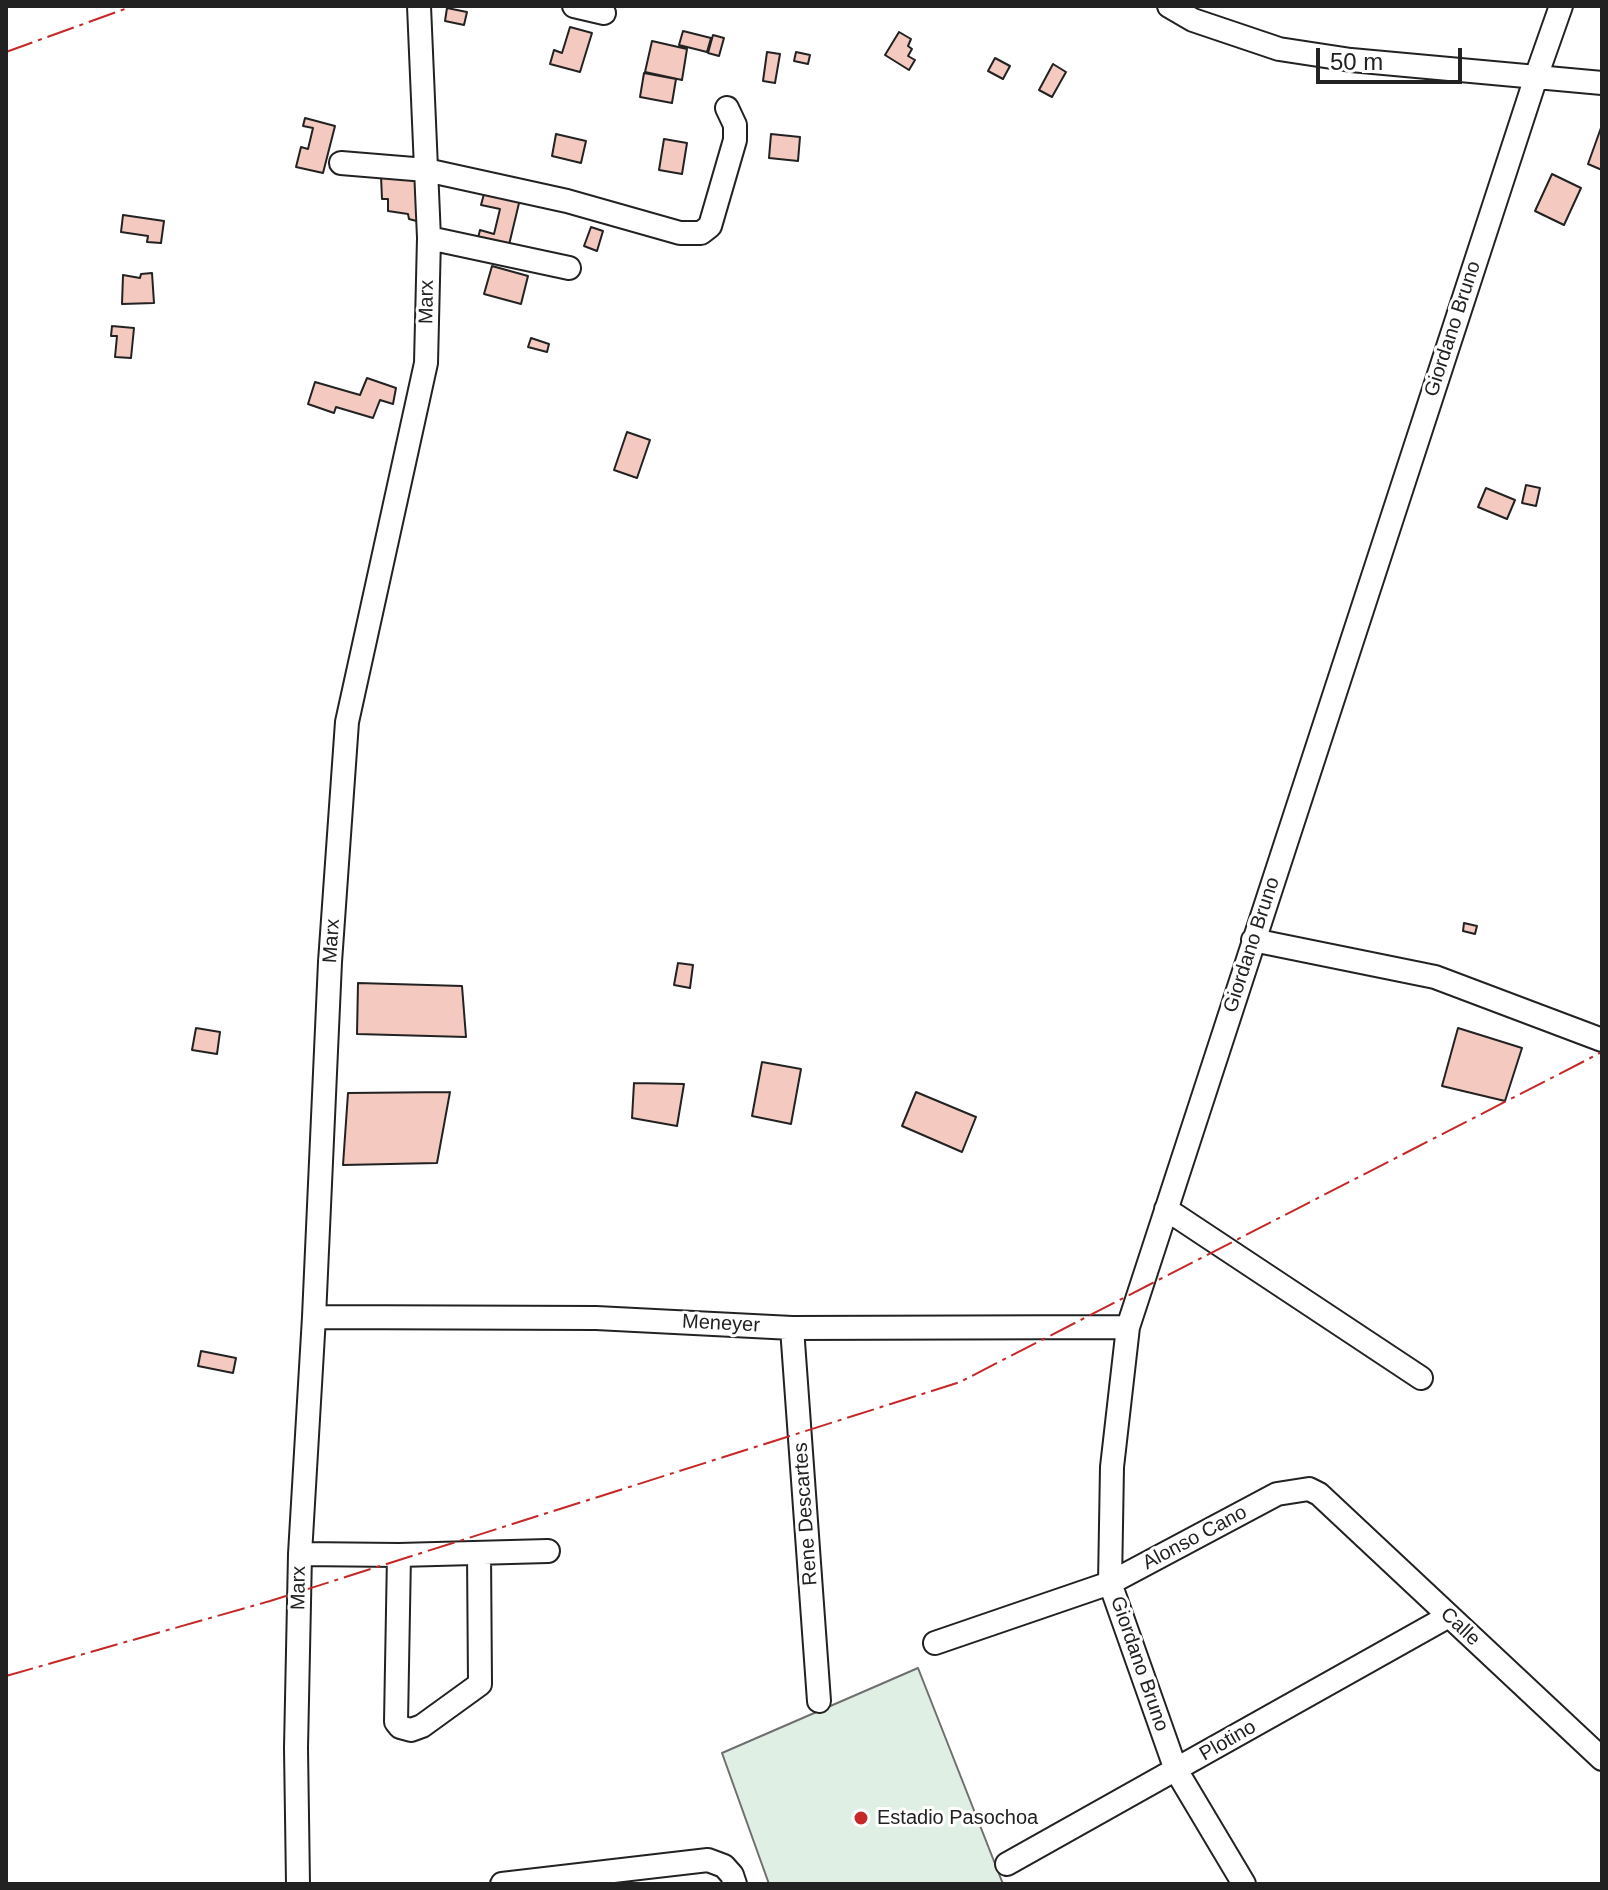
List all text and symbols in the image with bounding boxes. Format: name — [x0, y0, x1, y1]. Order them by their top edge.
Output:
scale bar — [1320, 32, 1466, 82]
text: 50 m — [1330, 48, 1383, 75]
street label: Giordano Bruno — [1420, 258, 1486, 400]
street label: Marx — [415, 280, 439, 324]
street label: Giordano Bruno — [1219, 874, 1285, 1016]
street label: Marx — [318, 918, 346, 964]
street label: Meneyer — [682, 1310, 760, 1338]
street label: Rene Descartes — [789, 1442, 823, 1586]
street label: Alonso Cano — [1139, 1501, 1251, 1575]
street label: Marx — [287, 1566, 311, 1610]
street label: Giordano Bruno — [1105, 1593, 1173, 1735]
street label: Calle — [1435, 1603, 1485, 1651]
street label: Plotino — [1196, 1715, 1260, 1767]
place label: Estadio Pasochoa — [877, 1806, 1038, 1830]
marker: Estadio Pasochoa — [852, 1809, 870, 1827]

